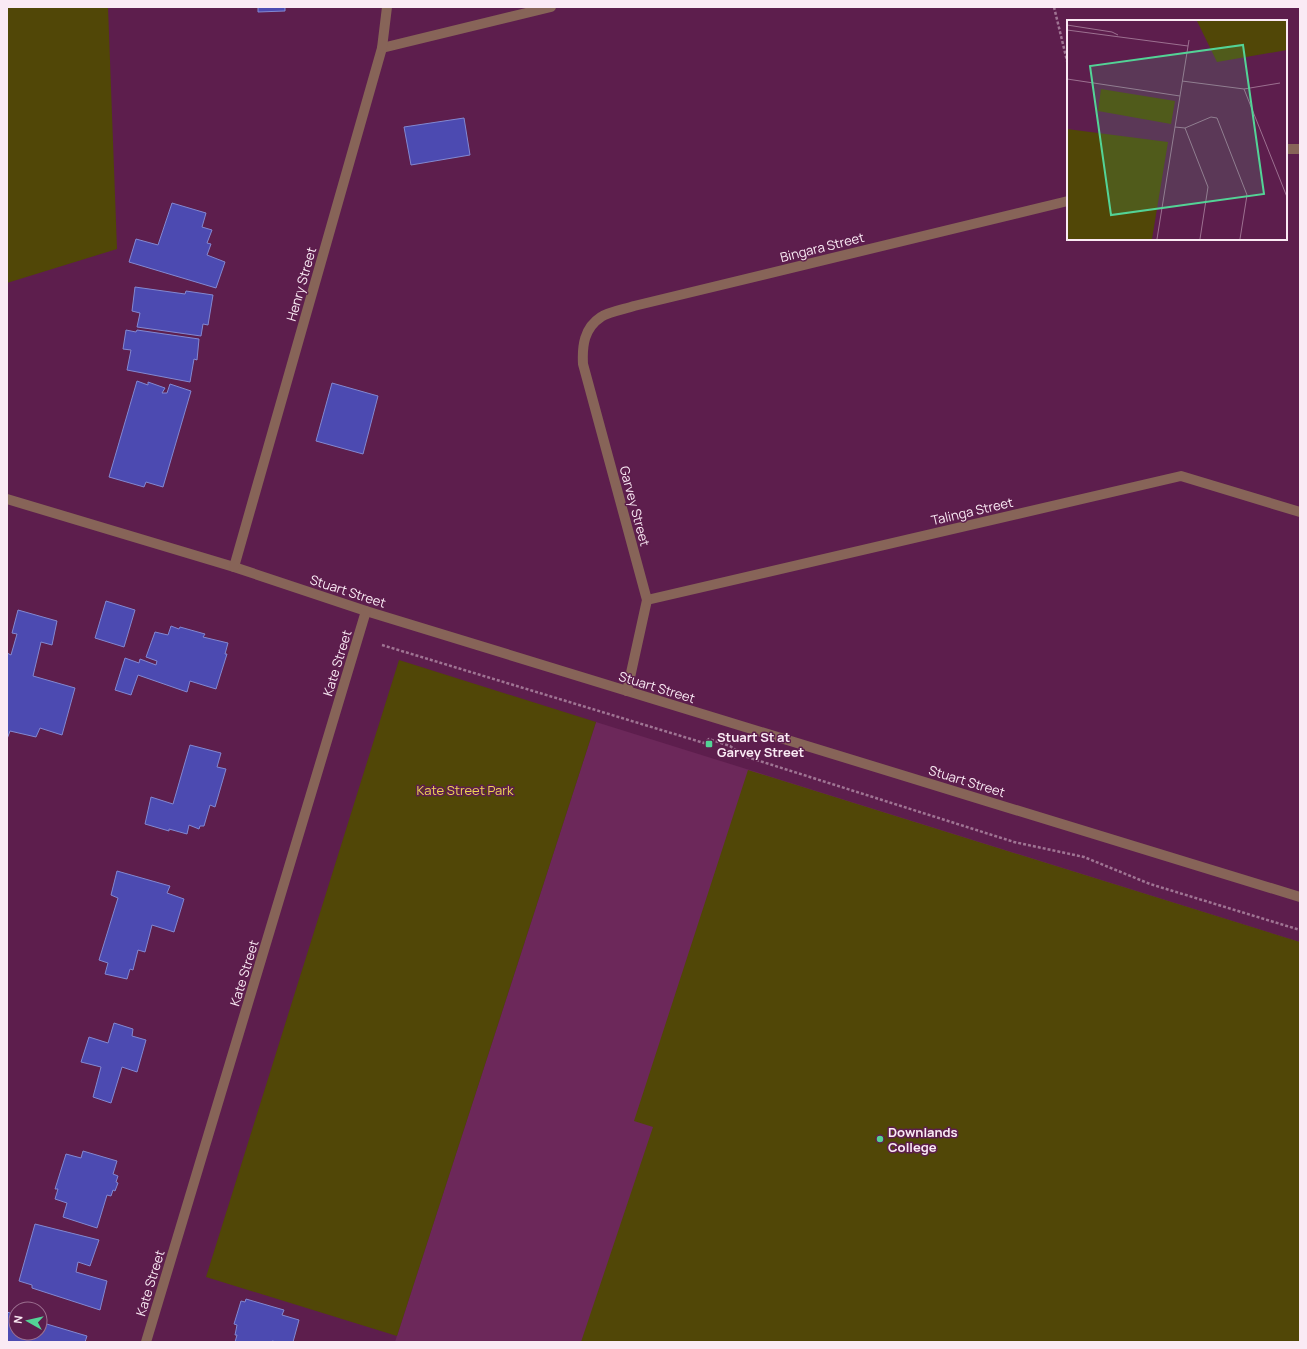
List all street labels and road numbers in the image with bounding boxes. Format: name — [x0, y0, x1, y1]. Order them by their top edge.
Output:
street label: Bingara Street — [778, 228, 866, 266]
street label: Henry Street — [282, 245, 320, 323]
street label: Garvey Street — [616, 464, 654, 548]
street label: Talinga Street — [929, 493, 1015, 529]
street label: Stuart Street — [308, 570, 388, 612]
street label: Kate Street — [318, 628, 356, 698]
street label: Stuart Street — [617, 667, 697, 707]
street label: Stuart Street — [927, 761, 1007, 801]
street label: Kate Street — [225, 938, 263, 1008]
street label: Kate Street — [131, 1248, 169, 1318]

